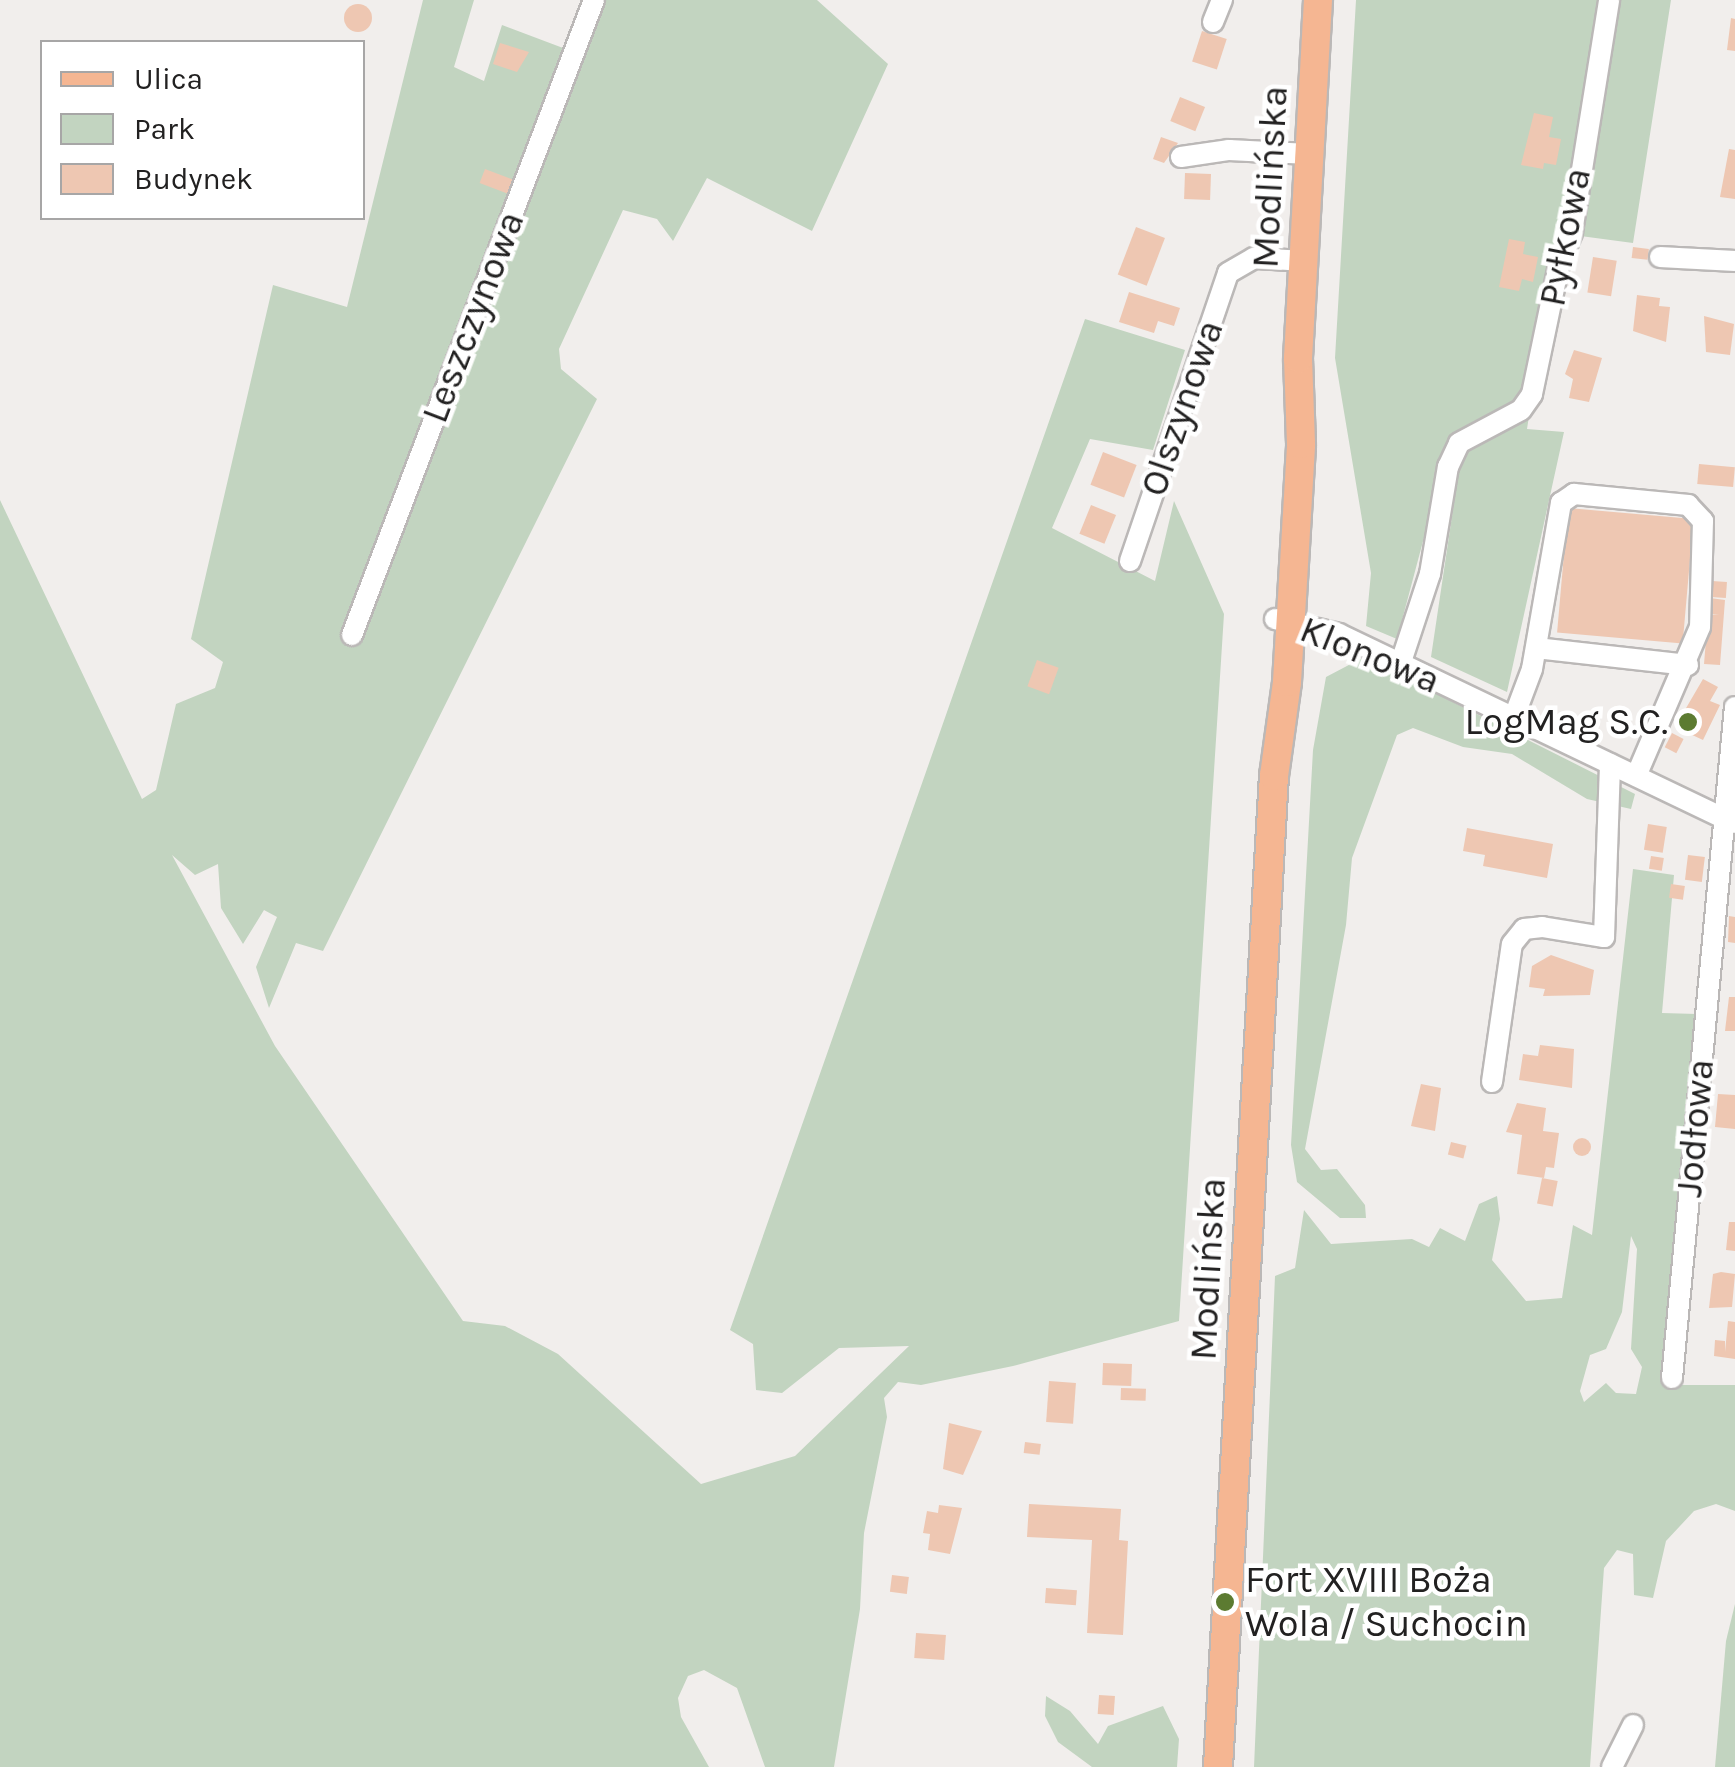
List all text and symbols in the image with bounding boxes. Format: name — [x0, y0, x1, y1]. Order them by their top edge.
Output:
legend — [40, 40, 365, 220]
text: Ulica — [134, 61, 203, 97]
street label: Modlińska — [1242, 85, 1298, 269]
text: Park — [134, 111, 195, 147]
text: Budynek — [134, 161, 253, 197]
street label: Pyłkowa — [1529, 164, 1601, 310]
street label: Leszczynowa — [412, 205, 534, 429]
street label: Olszynowa — [1131, 314, 1233, 502]
street label: Klonowa — [1293, 606, 1447, 704]
place label: LogMag S.C. — [1465, 699, 1668, 745]
marker: LogMag S.C. — [1677, 711, 1699, 733]
street label: Jodłowa — [1666, 1057, 1724, 1199]
street label: Modlińska — [1180, 1177, 1236, 1361]
place label: Fort XVIII Boża Wola / Suchocin — [1245, 1557, 1528, 1646]
marker: Fort XVIII Boża Wola / Suchocin — [1214, 1591, 1236, 1613]

